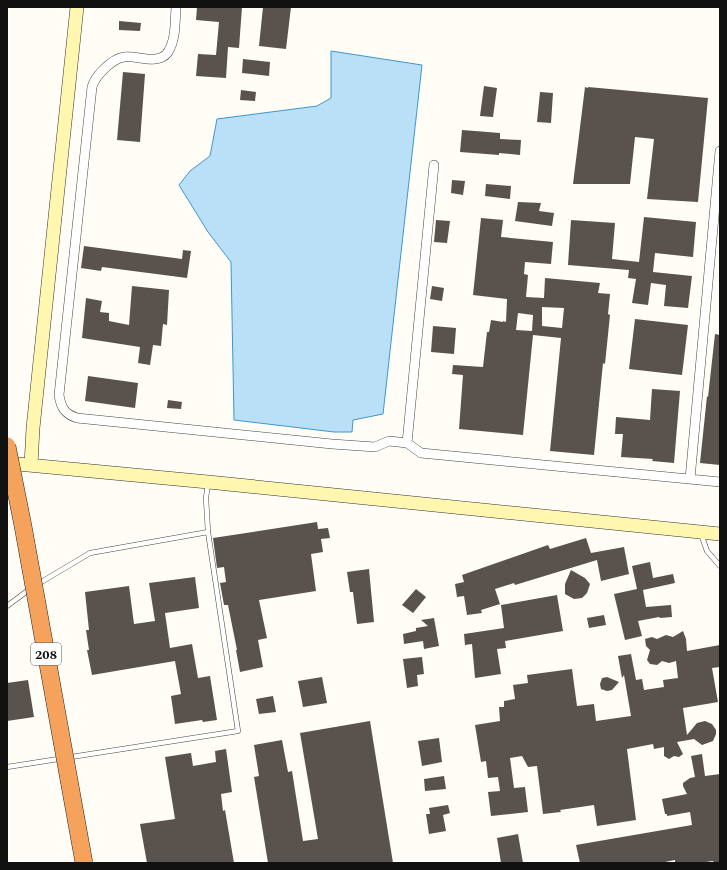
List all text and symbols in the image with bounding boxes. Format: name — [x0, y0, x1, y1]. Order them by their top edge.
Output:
road number: 208 — [31, 643, 61, 665]

